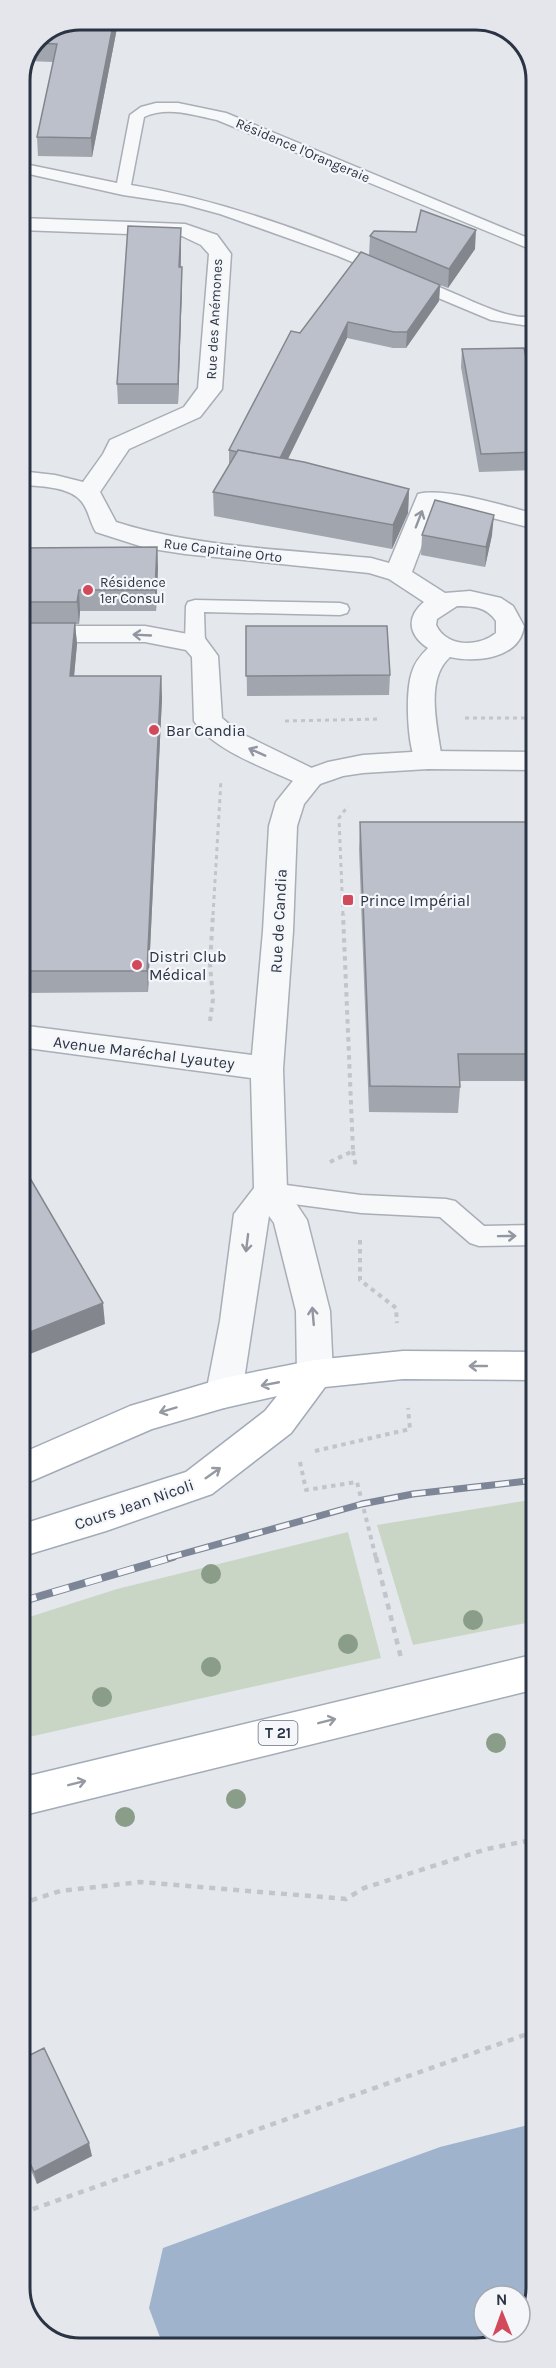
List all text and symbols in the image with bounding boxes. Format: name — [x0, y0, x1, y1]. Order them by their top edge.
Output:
street label: Résidence l'Orangeraie — [233, 114, 373, 186]
street label: Rue des Anémones — [203, 258, 226, 380]
one-way arrow — [414, 511, 425, 529]
street label: Rue Capitaine Orto — [163, 535, 283, 566]
place label: Résidence 1er Consul — [100, 574, 166, 607]
marker: Résidence 1er Consul — [81, 583, 95, 597]
one-way arrow — [132, 629, 152, 640]
place label: Bar Candia — [166, 721, 246, 740]
marker: Bar Candia — [147, 723, 161, 737]
one-way arrow — [249, 746, 267, 757]
street label: Rue de Candia — [266, 868, 291, 974]
place label: Prince Impérial — [360, 891, 470, 910]
marker: Prince Impérial — [341, 893, 355, 907]
place label: Distri Club Médical — [149, 947, 227, 984]
marker: Distri Club Médical — [130, 958, 144, 972]
street label: Avenue Maréchal Lyautey — [52, 1032, 236, 1073]
one-way arrow — [496, 1230, 516, 1241]
one-way arrow — [242, 1232, 253, 1252]
one-way arrow — [307, 1307, 318, 1326]
one-way arrow — [468, 1360, 488, 1372]
one-way arrow — [260, 1378, 279, 1390]
one-way arrow — [159, 1405, 178, 1416]
one-way arrow — [205, 1467, 221, 1479]
street label: Cours Jean Nicoli — [72, 1475, 196, 1534]
one-way arrow — [318, 1714, 337, 1726]
road number: T 21 — [258, 1721, 298, 1745]
one-way arrow — [67, 1776, 86, 1788]
north arrow — [472, 2284, 532, 2344]
text: N — [496, 2290, 508, 2309]

